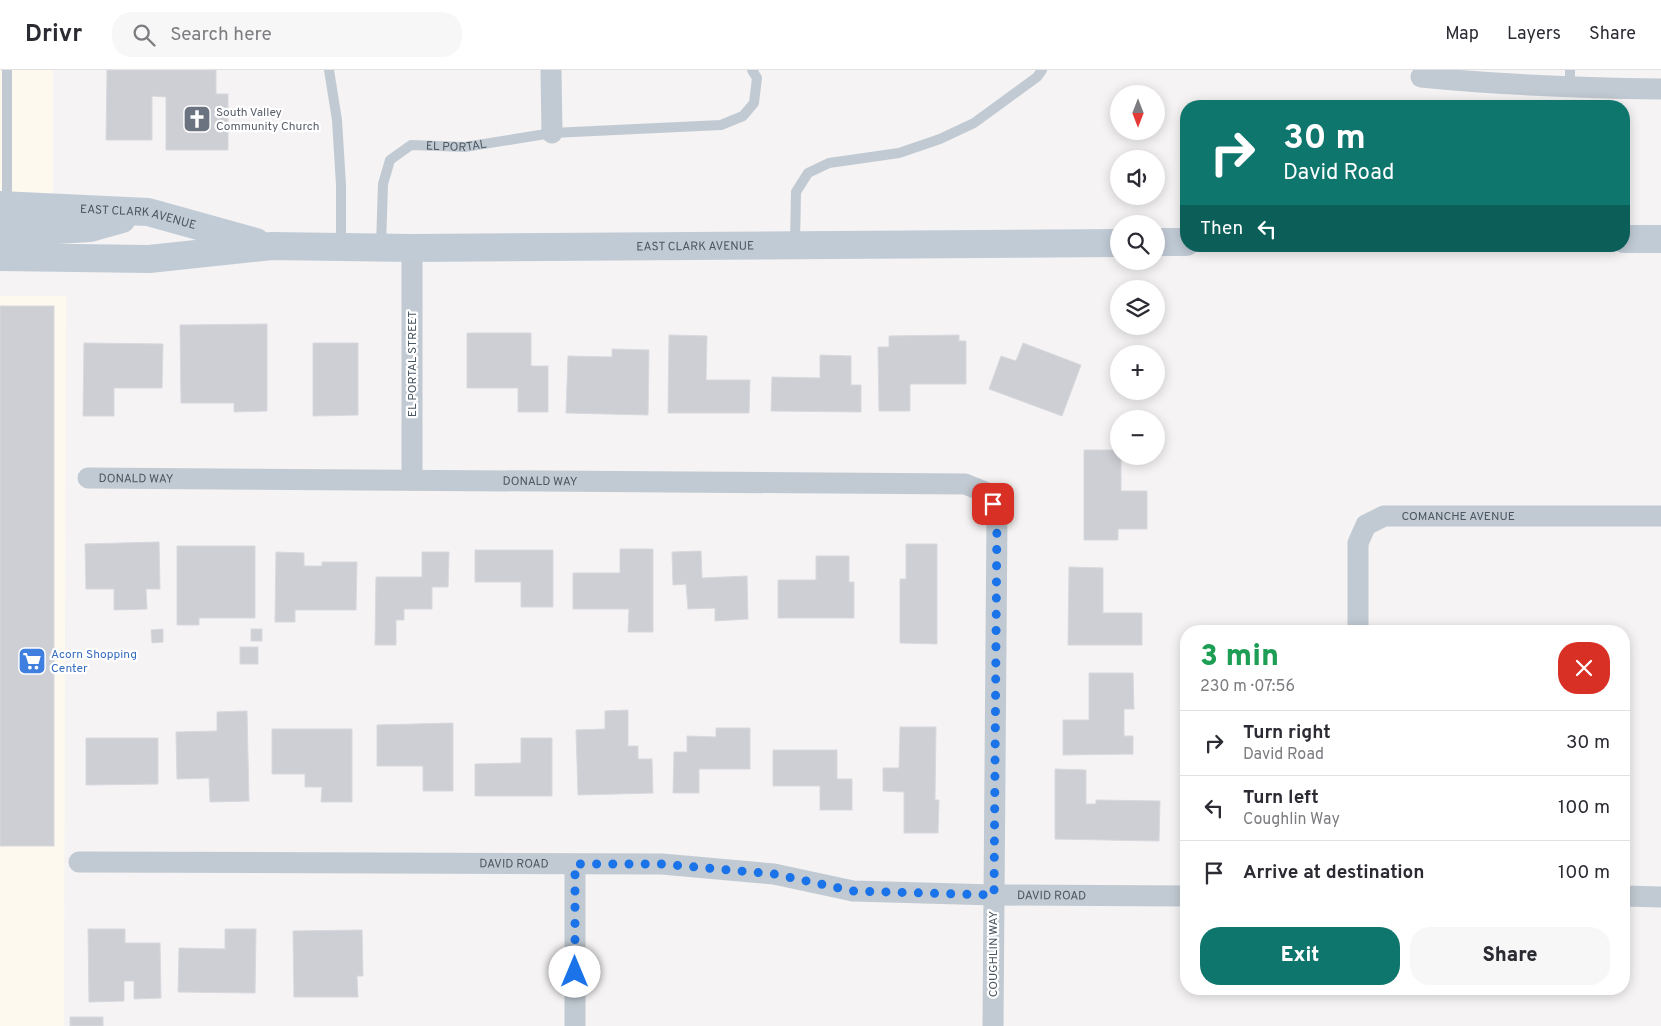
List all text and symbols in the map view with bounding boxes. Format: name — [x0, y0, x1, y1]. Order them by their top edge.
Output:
search box — [112, 12, 462, 57]
text: Drivr — [25, 20, 82, 50]
icon: search — [130, 21, 158, 49]
text: Search here — [170, 23, 272, 47]
text: Map — [1445, 23, 1479, 46]
text: Layers — [1507, 23, 1561, 46]
text: Share — [1589, 23, 1636, 46]
north arrow — [1110, 85, 1165, 140]
map controls — [1110, 85, 1165, 465]
church icon: South Valley Community Church — [182, 104, 212, 134]
place label: South Valley Community Church — [216, 105, 320, 135]
text: 30 m — [1283, 117, 1366, 161]
icon: right — [1200, 120, 1265, 185]
street label: EL PORTAL — [425, 137, 488, 156]
button: sound — [1110, 150, 1165, 205]
text: David Road — [1283, 160, 1394, 187]
street label: EAST CLARK AVENUE — [79, 202, 198, 234]
button: search — [1110, 215, 1165, 270]
icon: left — [1253, 215, 1281, 243]
text: Then — [1200, 217, 1243, 241]
street label: EAST CLARK AVENUE — [636, 239, 754, 255]
button: layers — [1110, 280, 1165, 335]
street label: EL PORTAL STREET — [405, 311, 421, 417]
button: + — [1110, 345, 1165, 400]
button: − — [1110, 410, 1165, 465]
street label: DONALD WAY — [98, 471, 174, 488]
street label: DONALD WAY — [502, 474, 578, 490]
pin — [972, 483, 1014, 525]
icon: arrive — [979, 490, 1007, 518]
street label: COMANCHE AVENUE — [1401, 509, 1515, 525]
text: 3 min — [1200, 639, 1279, 676]
button: close — [1558, 642, 1610, 694]
supermarket icon: Acorn Shopping Center — [17, 646, 47, 676]
place label: Acorn Shopping Center — [51, 647, 137, 677]
text: 230 m · 07:56 — [1200, 677, 1295, 697]
text: Turn right — [1243, 721, 1331, 745]
icon: right — [1200, 729, 1228, 757]
text: 30 m — [1566, 731, 1610, 755]
text: David Road — [1243, 745, 1324, 765]
text: Turn left — [1243, 786, 1319, 810]
icon: left — [1200, 794, 1228, 822]
text: 100 m — [1558, 796, 1610, 820]
text: Coughlin Way — [1243, 810, 1340, 830]
street label: DAVID ROAD — [479, 856, 549, 873]
icon: arrive — [1200, 859, 1228, 887]
text: Arrive at destination — [1243, 861, 1424, 885]
text: 100 m — [1558, 861, 1610, 885]
street label: DAVID ROAD — [1017, 888, 1086, 904]
street label: COUGHLIN WAY — [986, 910, 1002, 997]
button: Exit — [1200, 927, 1400, 985]
button: Share — [1410, 927, 1610, 985]
position arrow — [548, 945, 600, 997]

